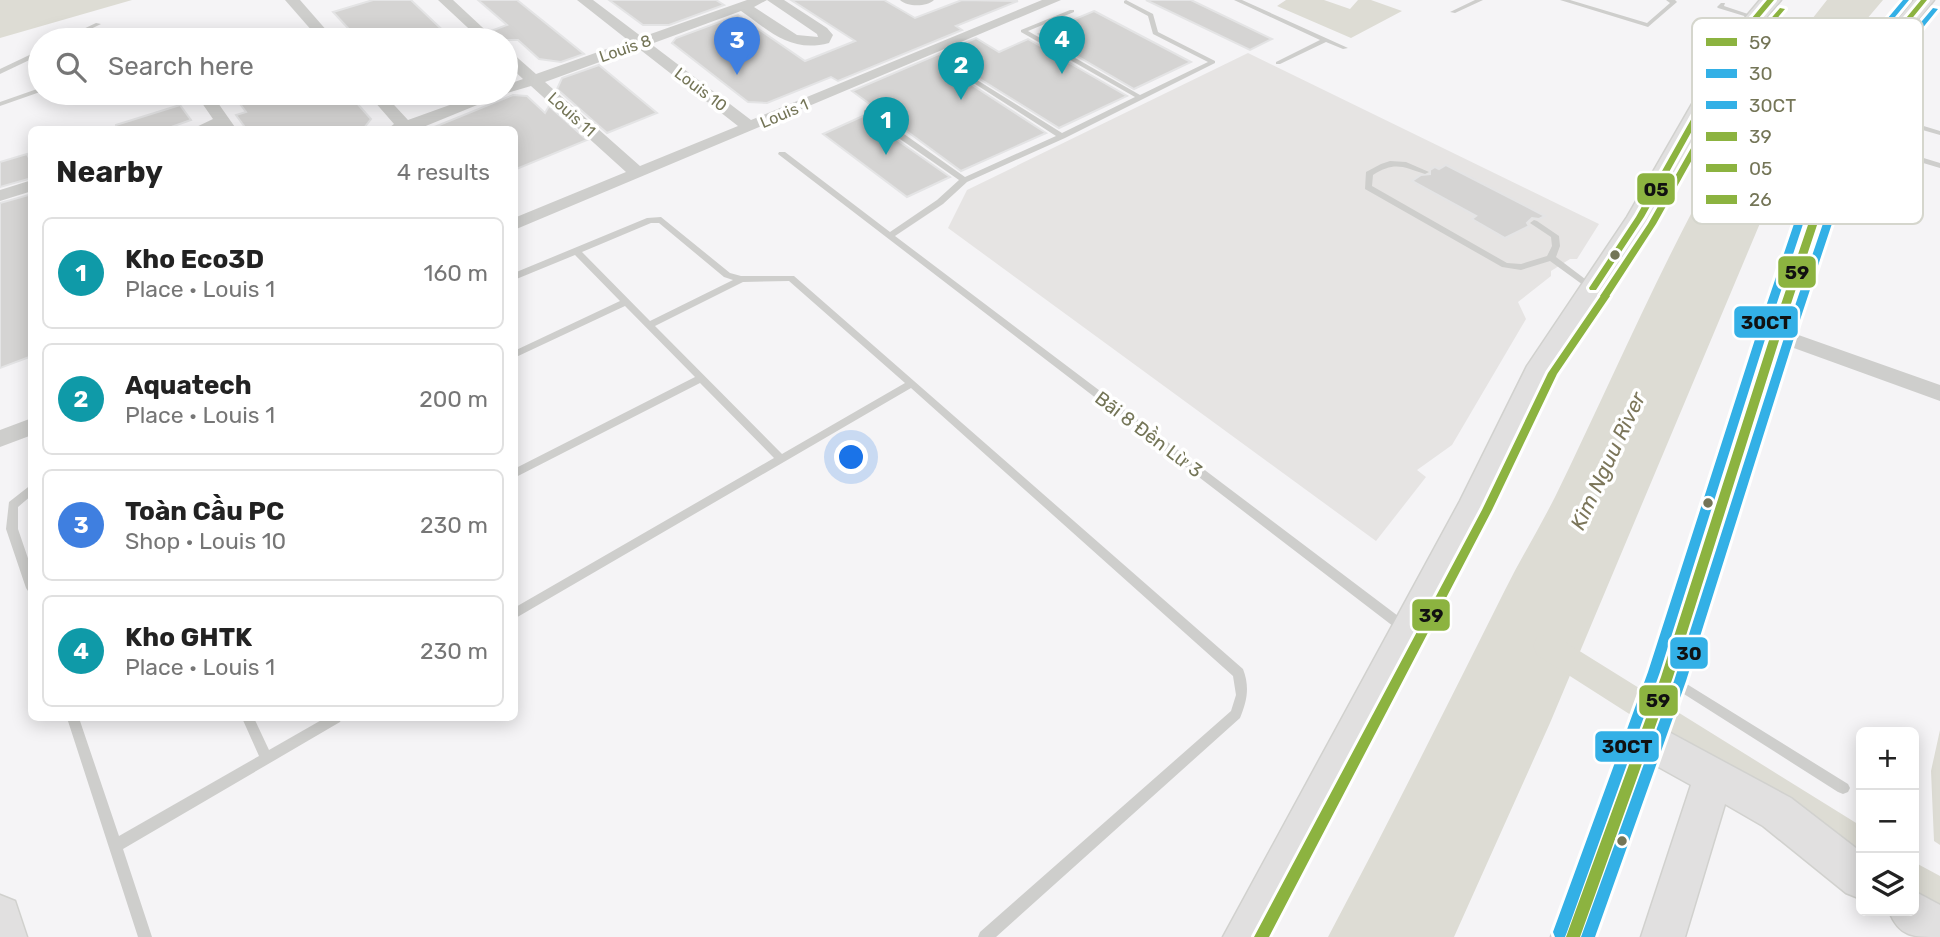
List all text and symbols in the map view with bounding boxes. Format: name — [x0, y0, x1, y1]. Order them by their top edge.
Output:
pin: 4 — [1039, 16, 1085, 74]
pin: 3 — [714, 17, 760, 75]
legend — [1692, 18, 1923, 224]
search box — [28, 28, 518, 105]
street label: Louis 8 — [597, 31, 654, 66]
text: 59 — [1749, 31, 1772, 54]
pin: 2 — [938, 42, 984, 100]
icon: search — [52, 48, 90, 86]
text: Search here — [108, 51, 254, 82]
text: 30 — [1749, 62, 1772, 85]
street label: Louis 10 — [671, 64, 731, 115]
street label: Louis 11 — [544, 88, 599, 141]
text: 30CT — [1749, 94, 1796, 117]
street label: Louis 1 — [757, 95, 811, 132]
pin: 1 — [863, 97, 909, 155]
text: 39 — [1749, 125, 1772, 148]
text: Nearby — [56, 154, 163, 190]
text: 05 — [1749, 157, 1772, 180]
text: 4 results — [397, 158, 490, 186]
line badge: 05 — [1636, 172, 1676, 206]
text: 05 — [1643, 178, 1669, 201]
text: 26 — [1749, 188, 1772, 211]
text: Kho Eco3D — [125, 244, 264, 275]
unlabelled marker — [1608, 248, 1622, 262]
line badge: 59 — [1777, 255, 1817, 289]
text: 1 — [75, 259, 87, 287]
text: 160 m — [424, 259, 488, 287]
text: 59 — [1785, 261, 1809, 284]
text: Place · Louis 1 — [125, 275, 275, 303]
line badge: 30CT — [1733, 305, 1799, 339]
text: 30CT — [1741, 311, 1791, 334]
text: Aquatech — [125, 370, 252, 401]
text: 2 — [74, 385, 88, 413]
text: 200 m — [419, 385, 488, 413]
street label: Bãi 8 Đền Lừ 3 — [1090, 386, 1207, 482]
water label: Kim Nguu River — [1565, 387, 1651, 534]
text: Place · Louis 1 — [125, 401, 275, 429]
your location — [834, 440, 868, 474]
text: Toàn Cầu PC — [125, 496, 284, 527]
unlabelled marker — [1701, 496, 1715, 510]
text: 3 — [73, 511, 89, 539]
text: 230 m — [420, 511, 488, 539]
text: Shop · Louis 10 — [125, 527, 286, 555]
line badge: 39 — [1411, 598, 1451, 632]
text: 39 — [1419, 604, 1443, 627]
text: Kho GHTK — [125, 622, 252, 653]
line badge: 30 — [1669, 636, 1709, 670]
text: 4 — [73, 637, 89, 665]
text: 230 m — [420, 637, 488, 665]
text: 30 — [1676, 642, 1702, 665]
text: Place · Louis 1 — [125, 653, 275, 681]
line badge: 59 — [1638, 684, 1679, 717]
text: 59 — [1646, 689, 1670, 712]
map controls — [1856, 727, 1919, 916]
button: + — [1856, 727, 1919, 790]
line badge: 30CT — [1594, 730, 1660, 763]
text: 30CT — [1602, 735, 1652, 758]
button: − — [1856, 790, 1919, 853]
unlabelled marker — [1615, 834, 1629, 848]
button: layers — [1856, 853, 1919, 916]

